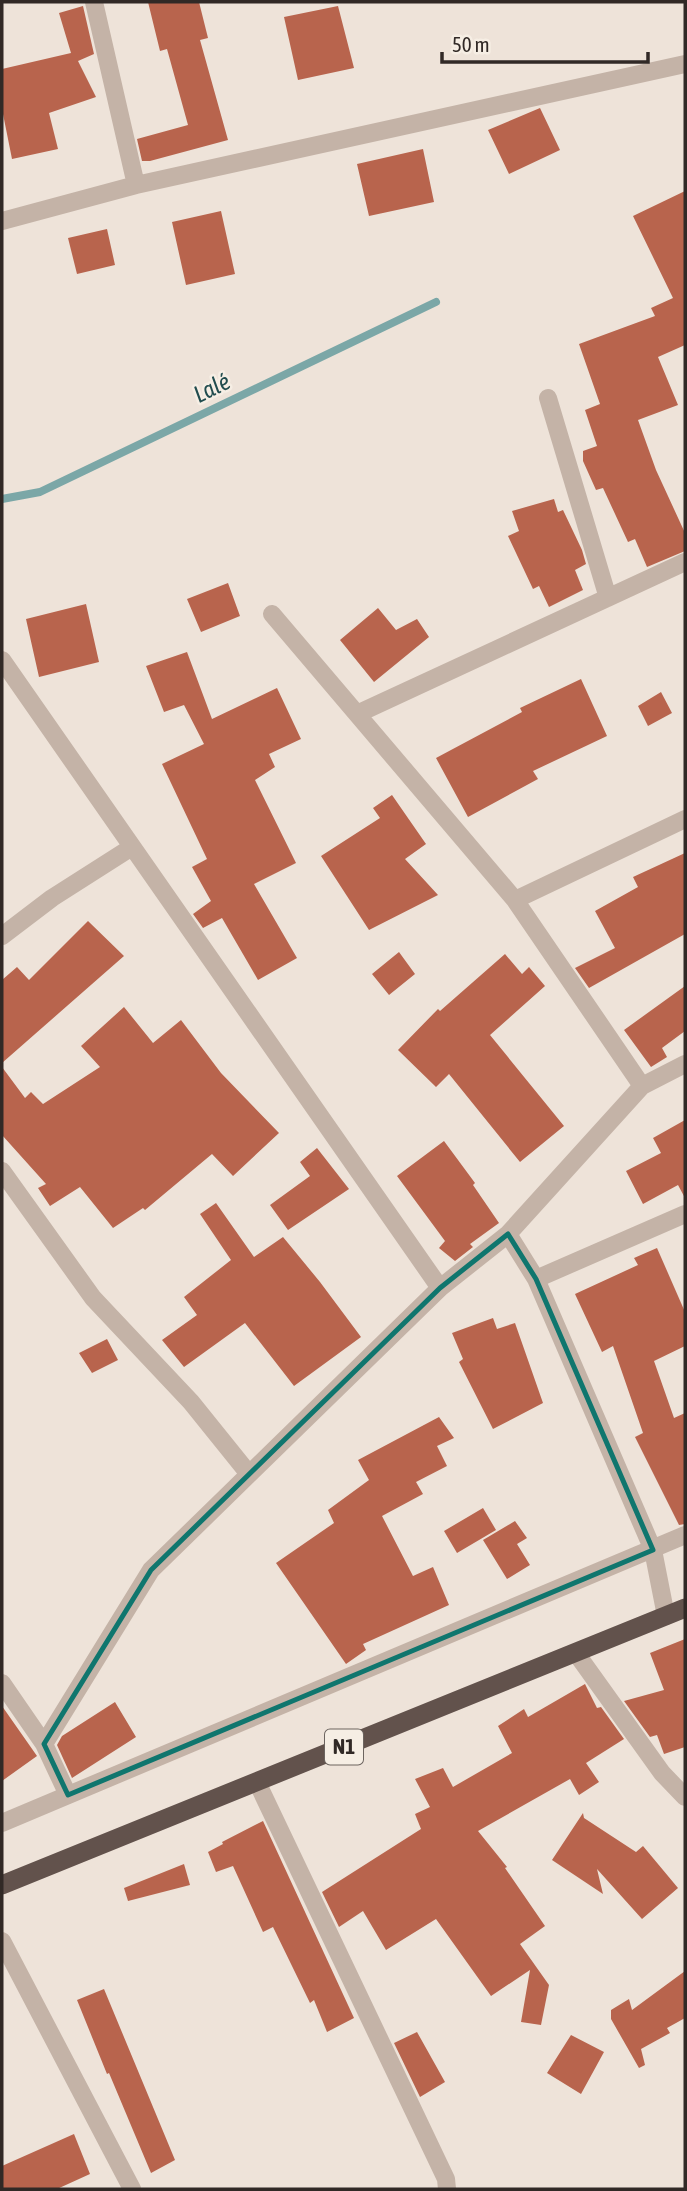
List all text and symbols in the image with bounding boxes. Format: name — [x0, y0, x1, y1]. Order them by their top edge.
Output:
scale bar — [442, 21, 648, 65]
text: 50 m — [452, 32, 490, 56]
water label: Lalé — [189, 367, 235, 408]
road number: N1 — [325, 1730, 363, 1764]

